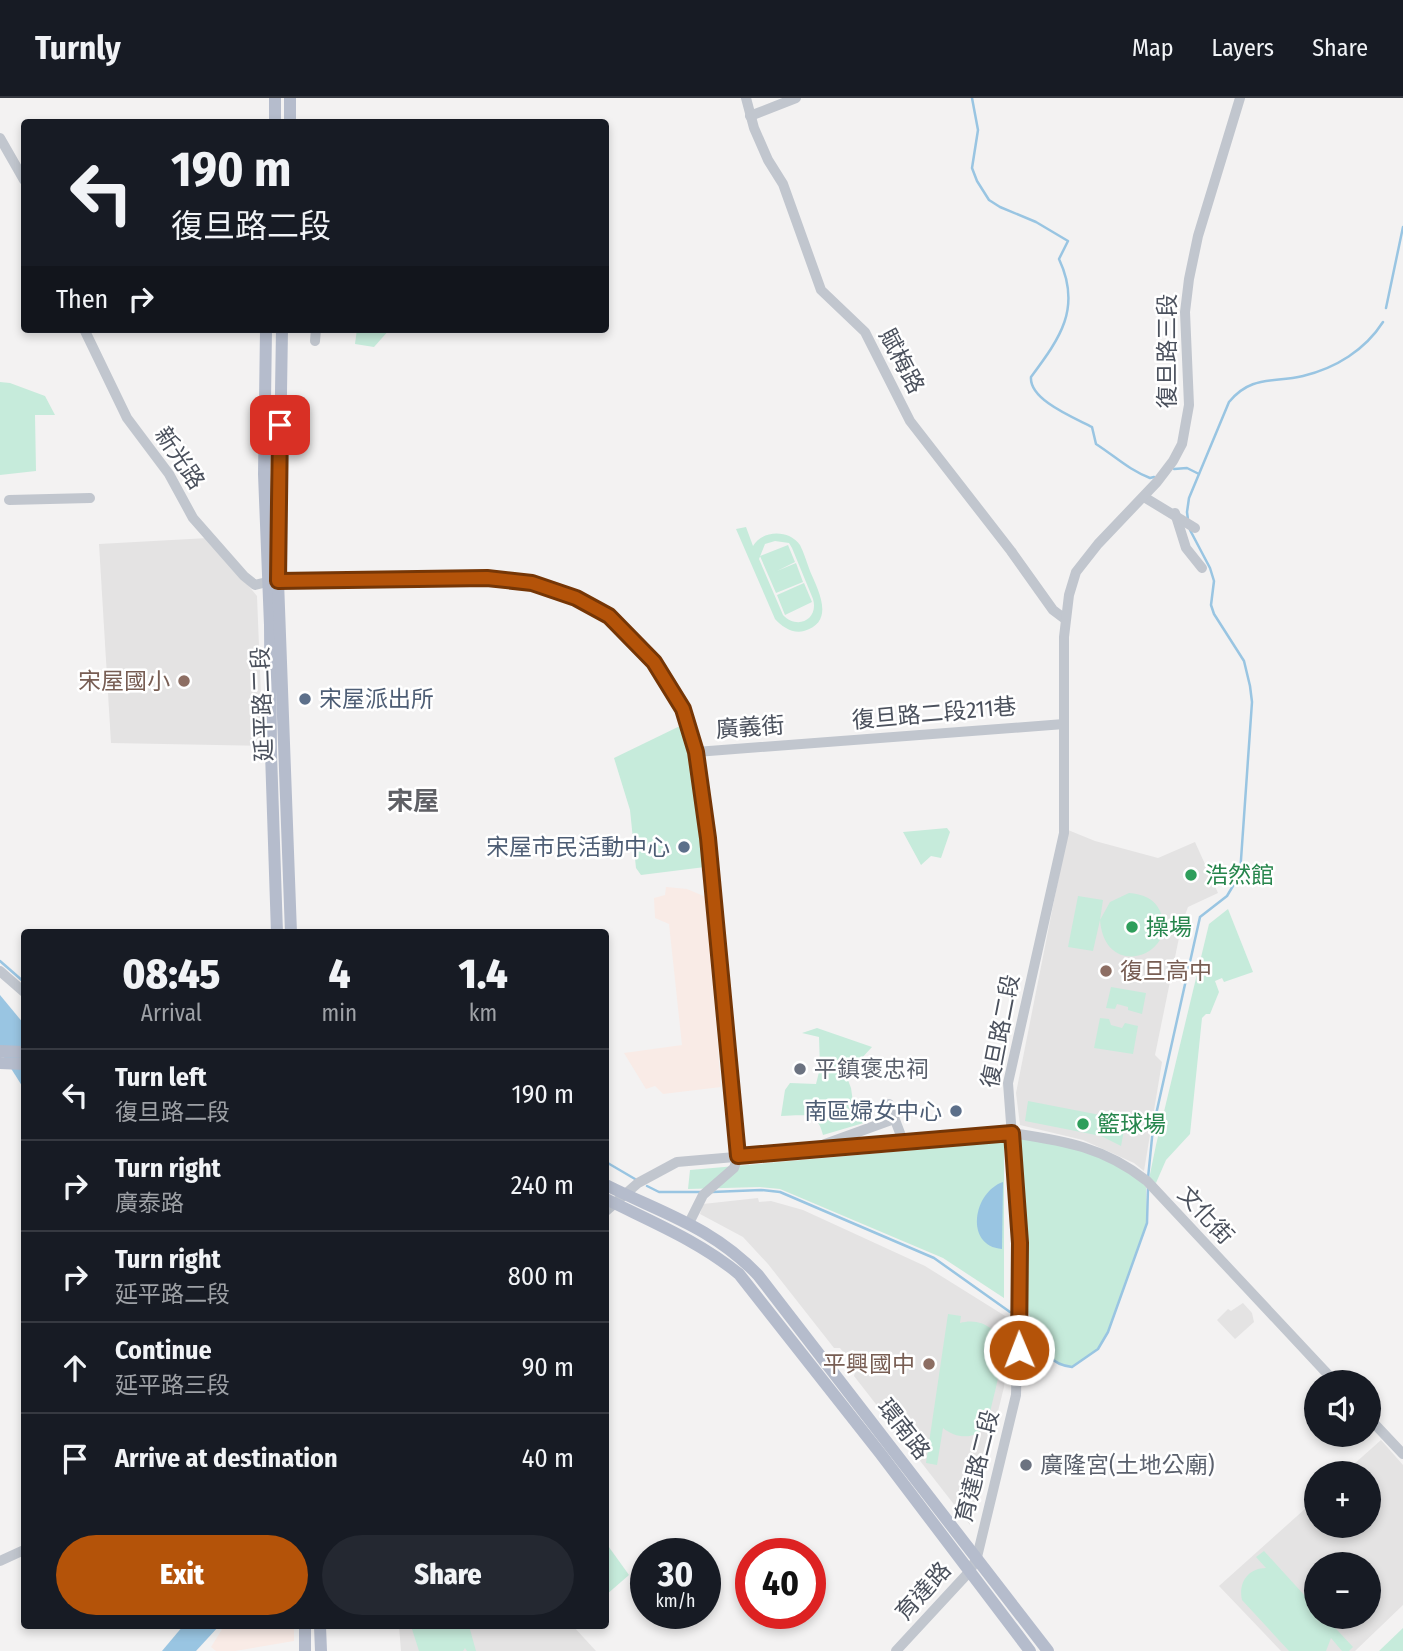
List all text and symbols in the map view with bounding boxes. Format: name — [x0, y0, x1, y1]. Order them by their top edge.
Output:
text: Turnly — [35, 28, 121, 68]
text: Map — [1132, 34, 1174, 62]
text: Layers — [1212, 34, 1274, 62]
text: Share — [1312, 34, 1368, 62]
text: 190 m — [171, 140, 291, 199]
icon: left — [56, 147, 147, 238]
text: 復旦路二段 — [171, 207, 331, 245]
icon: right — [122, 280, 160, 318]
text: Then — [56, 284, 108, 315]
street label: 復旦路三段 — [1153, 294, 1181, 409]
street label: 賦梅路 — [873, 324, 931, 398]
pin — [250, 395, 310, 455]
icon: arrive — [261, 406, 299, 444]
street label: 新光路 — [149, 422, 211, 494]
street label: 延平路二段 — [246, 646, 278, 762]
place label: 宋屋國小 — [78, 667, 170, 695]
marker: 宋屋國小 — [176, 673, 192, 689]
place label: 宋屋派出所 — [319, 685, 434, 713]
marker: 宋屋派出所 — [297, 691, 313, 707]
street label: 復旦路二段211巷 — [850, 692, 1018, 734]
street label: 廣義街 — [715, 711, 785, 743]
district label: 宋屋 — [387, 786, 439, 817]
place label: 宋屋市民活動中心 — [486, 833, 670, 861]
marker: 宋屋市民活動中心 — [676, 839, 692, 855]
place label: 浩然館 — [1205, 861, 1274, 889]
marker: 浩然館 — [1183, 867, 1199, 883]
place label: 操場 — [1146, 913, 1192, 941]
marker: 操場 — [1124, 919, 1140, 935]
text: 08:45 — [122, 949, 220, 999]
text: 4 — [328, 949, 350, 999]
text: 1.4 — [459, 949, 508, 999]
place label: 復旦高中 — [1120, 957, 1212, 985]
marker: 復旦高中 — [1098, 963, 1114, 979]
street label: 復旦路二段 — [975, 972, 1025, 1090]
text: Arrival — [141, 999, 202, 1027]
text: min — [322, 999, 357, 1027]
text: km — [469, 999, 497, 1027]
place label: 平鎮褒忠祠 — [814, 1055, 929, 1083]
marker: 平鎮褒忠祠 — [792, 1061, 808, 1077]
text: Turn left — [115, 1062, 207, 1093]
icon: left — [56, 1076, 94, 1114]
text: 190 m — [512, 1079, 574, 1110]
place label: 南區婦女中心 — [804, 1097, 942, 1125]
text: 復旦路二段 — [115, 1098, 230, 1126]
marker: 南區婦女中心 — [948, 1103, 964, 1119]
place label: 籃球場 — [1097, 1110, 1166, 1138]
marker: 籃球場 — [1075, 1116, 1091, 1132]
text: Turn right — [115, 1153, 221, 1184]
icon: right — [56, 1167, 94, 1205]
text: 240 m — [511, 1170, 574, 1201]
street label: 文化街 — [1172, 1180, 1240, 1250]
text: 廣泰路 — [115, 1189, 184, 1217]
text: Turn right — [115, 1244, 221, 1275]
icon: right — [56, 1258, 94, 1296]
text: 800 m — [508, 1261, 574, 1292]
text: 延平路二段 — [115, 1280, 230, 1308]
position arrow — [982, 1313, 1056, 1387]
text: Continue — [115, 1335, 212, 1366]
icon: ahead — [56, 1349, 94, 1387]
place label: 平興國中 — [823, 1350, 915, 1378]
text: 90 m — [522, 1352, 574, 1383]
marker: 平興國中 — [921, 1356, 937, 1372]
map controls — [1304, 1370, 1381, 1629]
button: sound — [1304, 1370, 1381, 1447]
text: 延平路三段 — [115, 1371, 230, 1399]
street label: 環南路 — [872, 1393, 936, 1465]
street label: 育達路二段 — [950, 1407, 1004, 1525]
icon: arrive — [56, 1440, 94, 1478]
text: Arrive at destination — [115, 1443, 338, 1474]
text: 40 m — [522, 1443, 574, 1474]
place label: 廣隆宮(土地公廟) — [1040, 1451, 1215, 1479]
marker: 廣隆宮(土地公廟) — [1018, 1457, 1034, 1473]
button: + — [1304, 1461, 1381, 1538]
button: Exit — [56, 1535, 308, 1615]
button: Share — [322, 1535, 574, 1615]
speed limit sign: 40 — [735, 1538, 826, 1629]
button: − — [1304, 1552, 1381, 1629]
text: 30 — [658, 1553, 693, 1595]
street label: 育達路 — [890, 1556, 956, 1626]
text: km/h — [655, 1590, 696, 1612]

